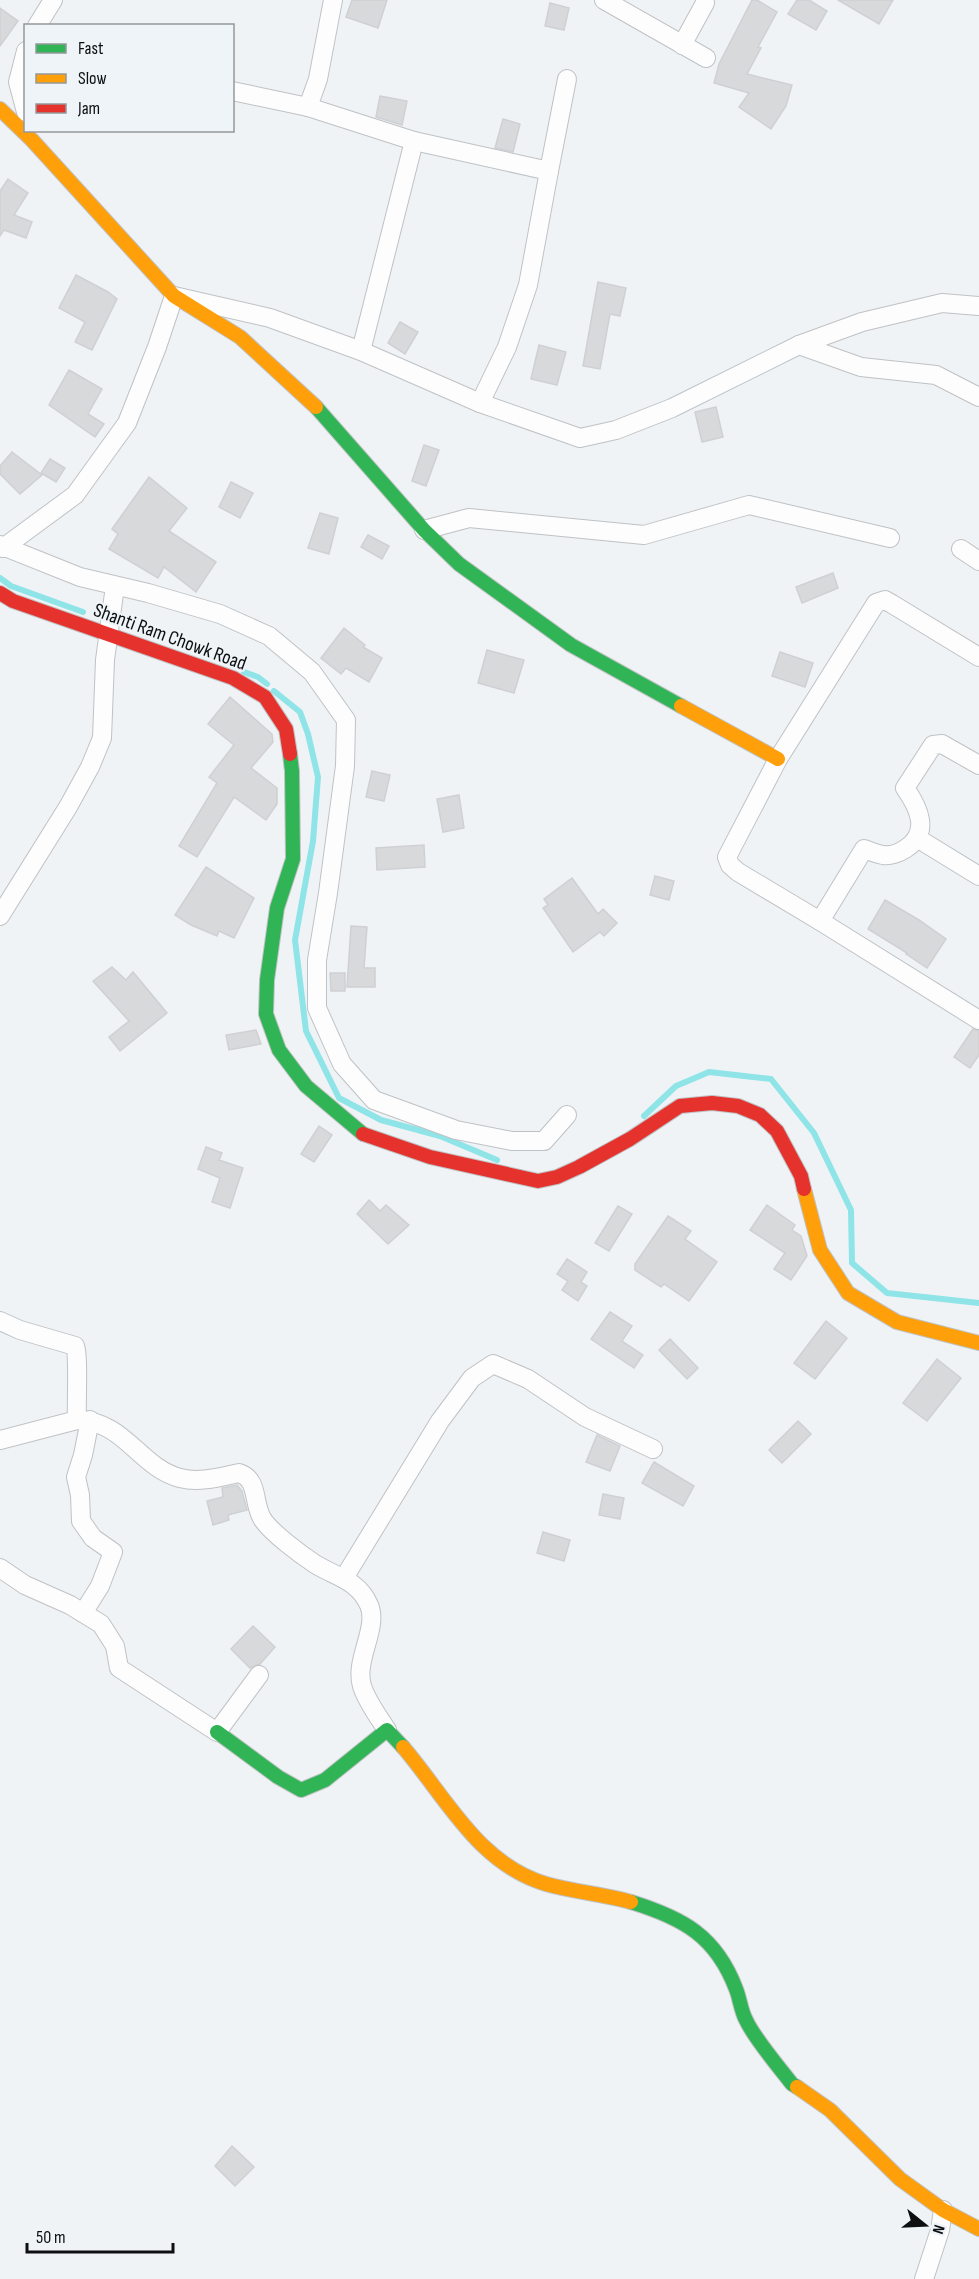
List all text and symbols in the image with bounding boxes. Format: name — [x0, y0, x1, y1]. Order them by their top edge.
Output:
legend — [24, 24, 234, 132]
text: Fast — [78, 38, 104, 59]
text: Slow — [78, 68, 107, 89]
text: Jam — [77, 98, 100, 119]
street label: Shanti Ram Chowk Road — [90, 598, 250, 676]
north arrow — [895, 2195, 955, 2255]
scale bar — [27, 2216, 172, 2254]
text: N — [927, 2222, 948, 2236]
text: 50 m — [36, 2227, 66, 2248]

